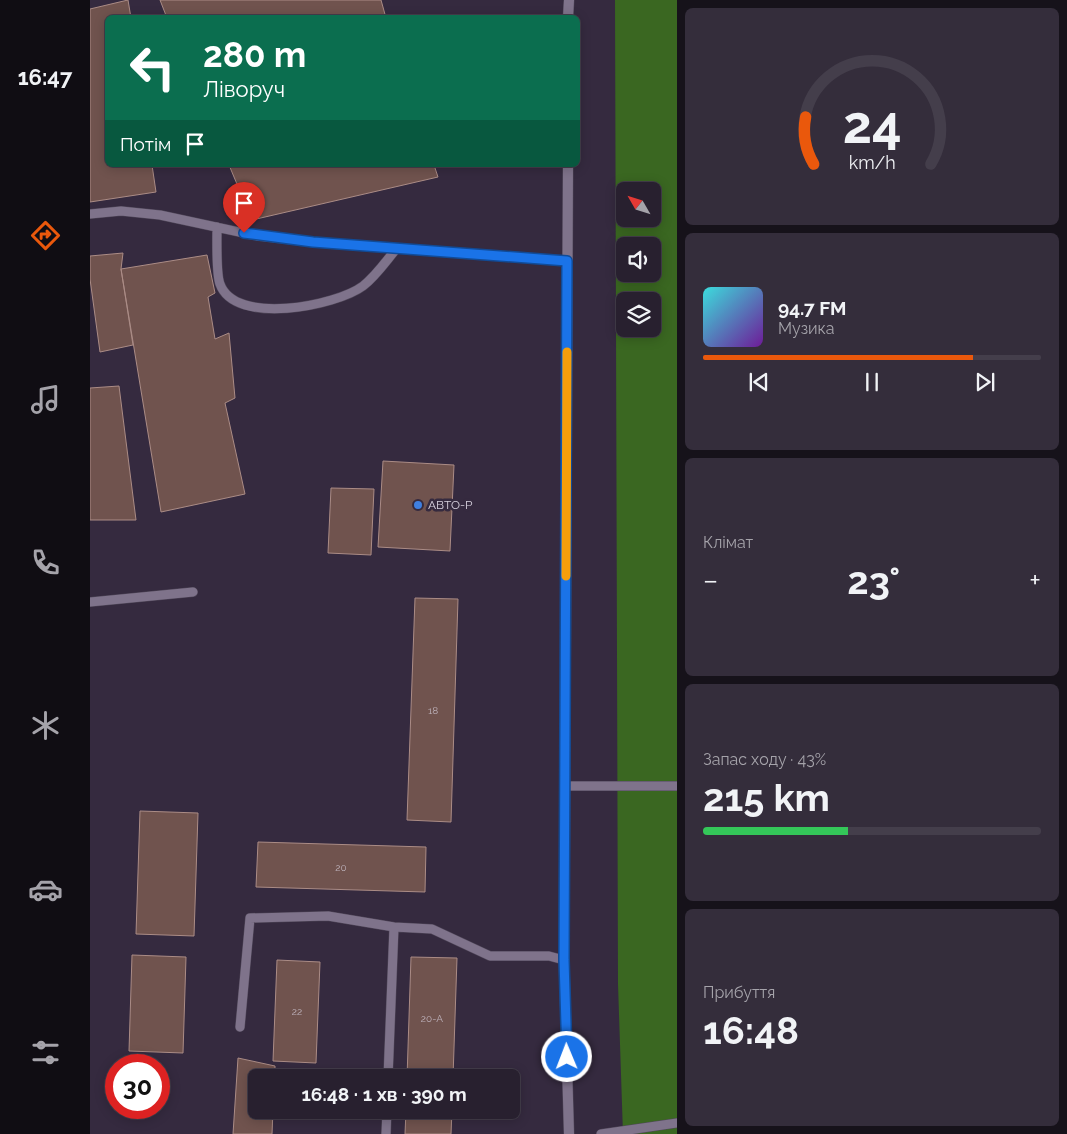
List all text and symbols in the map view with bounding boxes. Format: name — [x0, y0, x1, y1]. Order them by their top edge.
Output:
text: 280 m — [203, 34, 306, 75]
icon: left — [120, 35, 185, 100]
text: 16:47 — [18, 64, 72, 90]
text: Ліворуч — [203, 76, 285, 102]
text: 24 — [842, 94, 902, 155]
icon: arrive — [181, 130, 209, 158]
text: Потім — [120, 133, 171, 155]
text: km/h — [848, 152, 896, 173]
pin — [223, 182, 265, 233]
north arrow — [616, 182, 661, 228]
map controls — [616, 182, 661, 337]
icon: arrive — [230, 189, 258, 217]
icon: directions — [28, 218, 63, 253]
button: sound — [616, 237, 661, 282]
button: layers — [616, 292, 661, 337]
text: 94.7 FM — [778, 297, 847, 319]
text: Музика — [778, 319, 835, 338]
icon: previous — [745, 368, 773, 396]
icon: pause — [858, 368, 886, 396]
icon: next — [971, 368, 999, 396]
icon: music — [28, 382, 63, 417]
place label: АВТО-Р — [428, 498, 473, 512]
marker: АВТО-Р — [412, 499, 424, 511]
text: Клімат — [703, 533, 753, 552]
icon: phone — [28, 545, 63, 580]
text: 23° — [847, 558, 900, 603]
text: − — [703, 564, 718, 597]
text: + — [1029, 564, 1041, 597]
house number: 18 — [428, 705, 438, 716]
icon: climate — [28, 708, 63, 743]
text: Запас ходу · 43% — [703, 750, 826, 769]
text: 215 km — [703, 775, 830, 820]
house number: 20 — [335, 862, 347, 873]
icon: car — [28, 872, 63, 907]
text: Прибуття — [703, 983, 775, 1002]
house number: 22 — [292, 1006, 302, 1017]
text: 16:48 — [703, 1008, 799, 1053]
house number: 20-А — [421, 1013, 443, 1024]
position arrow — [540, 1030, 592, 1082]
icon: filters — [28, 1035, 63, 1070]
speed limit sign: 30 — [105, 1054, 170, 1119]
text: 16:48 · 1 хв · 390 m — [301, 1083, 467, 1105]

